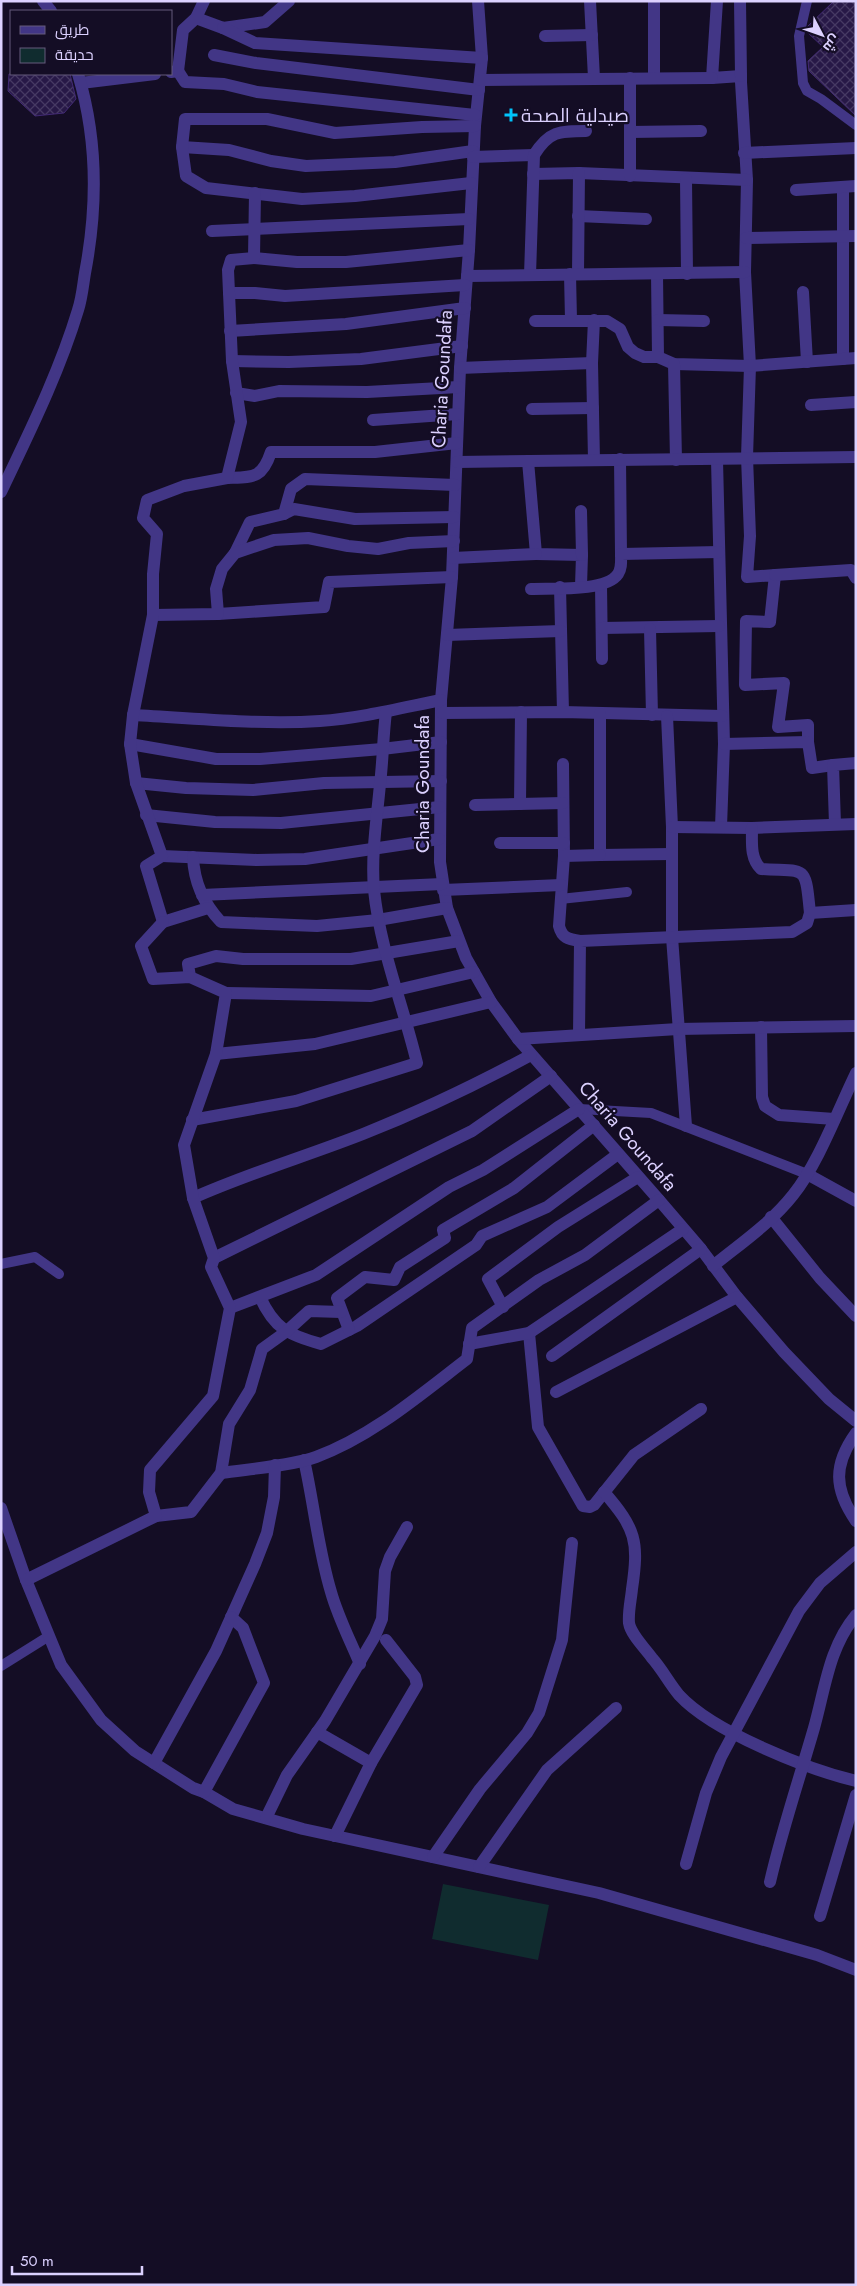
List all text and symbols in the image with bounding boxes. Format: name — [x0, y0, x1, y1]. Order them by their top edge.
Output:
legend — [10, 10, 172, 75]
north arrow — [797, 10, 847, 60]
text: طريق — [55, 19, 89, 41]
text: ش — [818, 30, 845, 57]
text: حديقة — [55, 44, 94, 66]
place label: صيدلية الصحة — [521, 102, 629, 129]
marker: صيدلية الصحة — [505, 109, 517, 121]
street label: Charia Goundafa — [425, 309, 459, 449]
street label: Charia Goundafa — [409, 715, 436, 853]
street label: Charia Goundafa — [573, 1075, 683, 1197]
scale bar — [12, 2244, 142, 2276]
text: 50 m — [20, 2250, 54, 2272]

